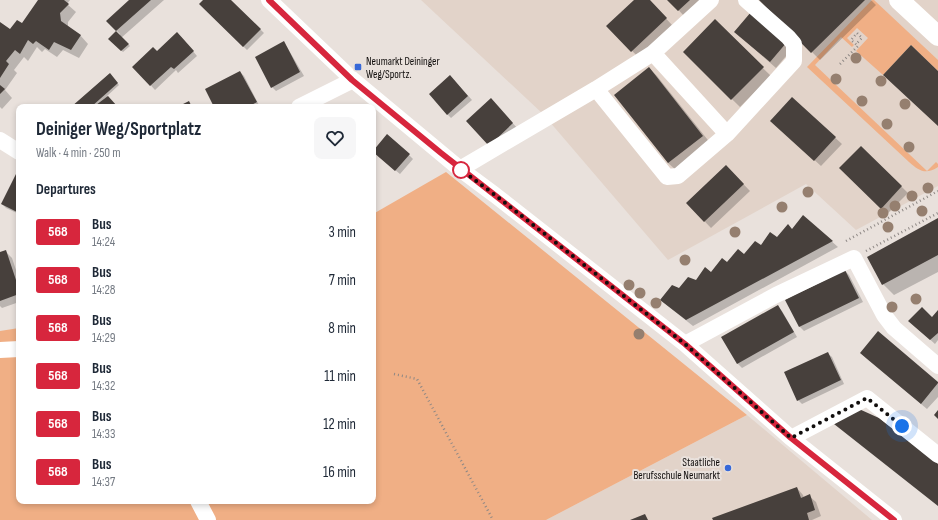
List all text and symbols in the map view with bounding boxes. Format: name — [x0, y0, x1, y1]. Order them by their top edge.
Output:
place label: Neumarkt Deininger Weg/Sportz. — [366, 55, 440, 81]
marker: Neumarkt Deininger Weg/Sportz. — [353, 62, 363, 72]
button: heart — [314, 117, 356, 159]
text: Deiniger Weg/Sportplatz — [36, 118, 201, 141]
text: Walk · 4 min · 250 m — [36, 145, 121, 161]
unlabelled marker — [452, 161, 470, 179]
text: Departures — [36, 180, 96, 199]
text: Bus — [92, 215, 111, 234]
text: 568 — [48, 223, 68, 240]
text: 3 min — [328, 223, 356, 242]
text: 14:24 — [92, 234, 115, 250]
text: Bus — [92, 263, 111, 282]
text: 568 — [48, 271, 68, 288]
text: 7 min — [329, 271, 356, 290]
text: 14:28 — [92, 282, 116, 298]
text: Bus — [92, 311, 111, 330]
text: 568 — [48, 319, 68, 336]
text: 8 min — [328, 319, 356, 338]
text: 14:29 — [92, 330, 116, 346]
text: Bus — [92, 359, 111, 378]
text: 568 — [48, 367, 68, 384]
text: 11 min — [324, 367, 356, 386]
text: 14:32 — [92, 378, 115, 394]
text: Bus — [92, 407, 111, 426]
text: 568 — [48, 415, 68, 432]
text: 12 min — [323, 415, 356, 434]
your location — [892, 416, 912, 436]
text: 14:33 — [92, 426, 115, 442]
text: Bus — [92, 455, 111, 474]
place label: Staatliche Berufsschule Neumarkt — [633, 456, 721, 482]
text: 568 — [48, 463, 68, 480]
text: 16 min — [323, 463, 356, 482]
marker: Staatliche Berufsschule Neumarkt — [723, 463, 733, 473]
text: 14:37 — [92, 474, 115, 490]

